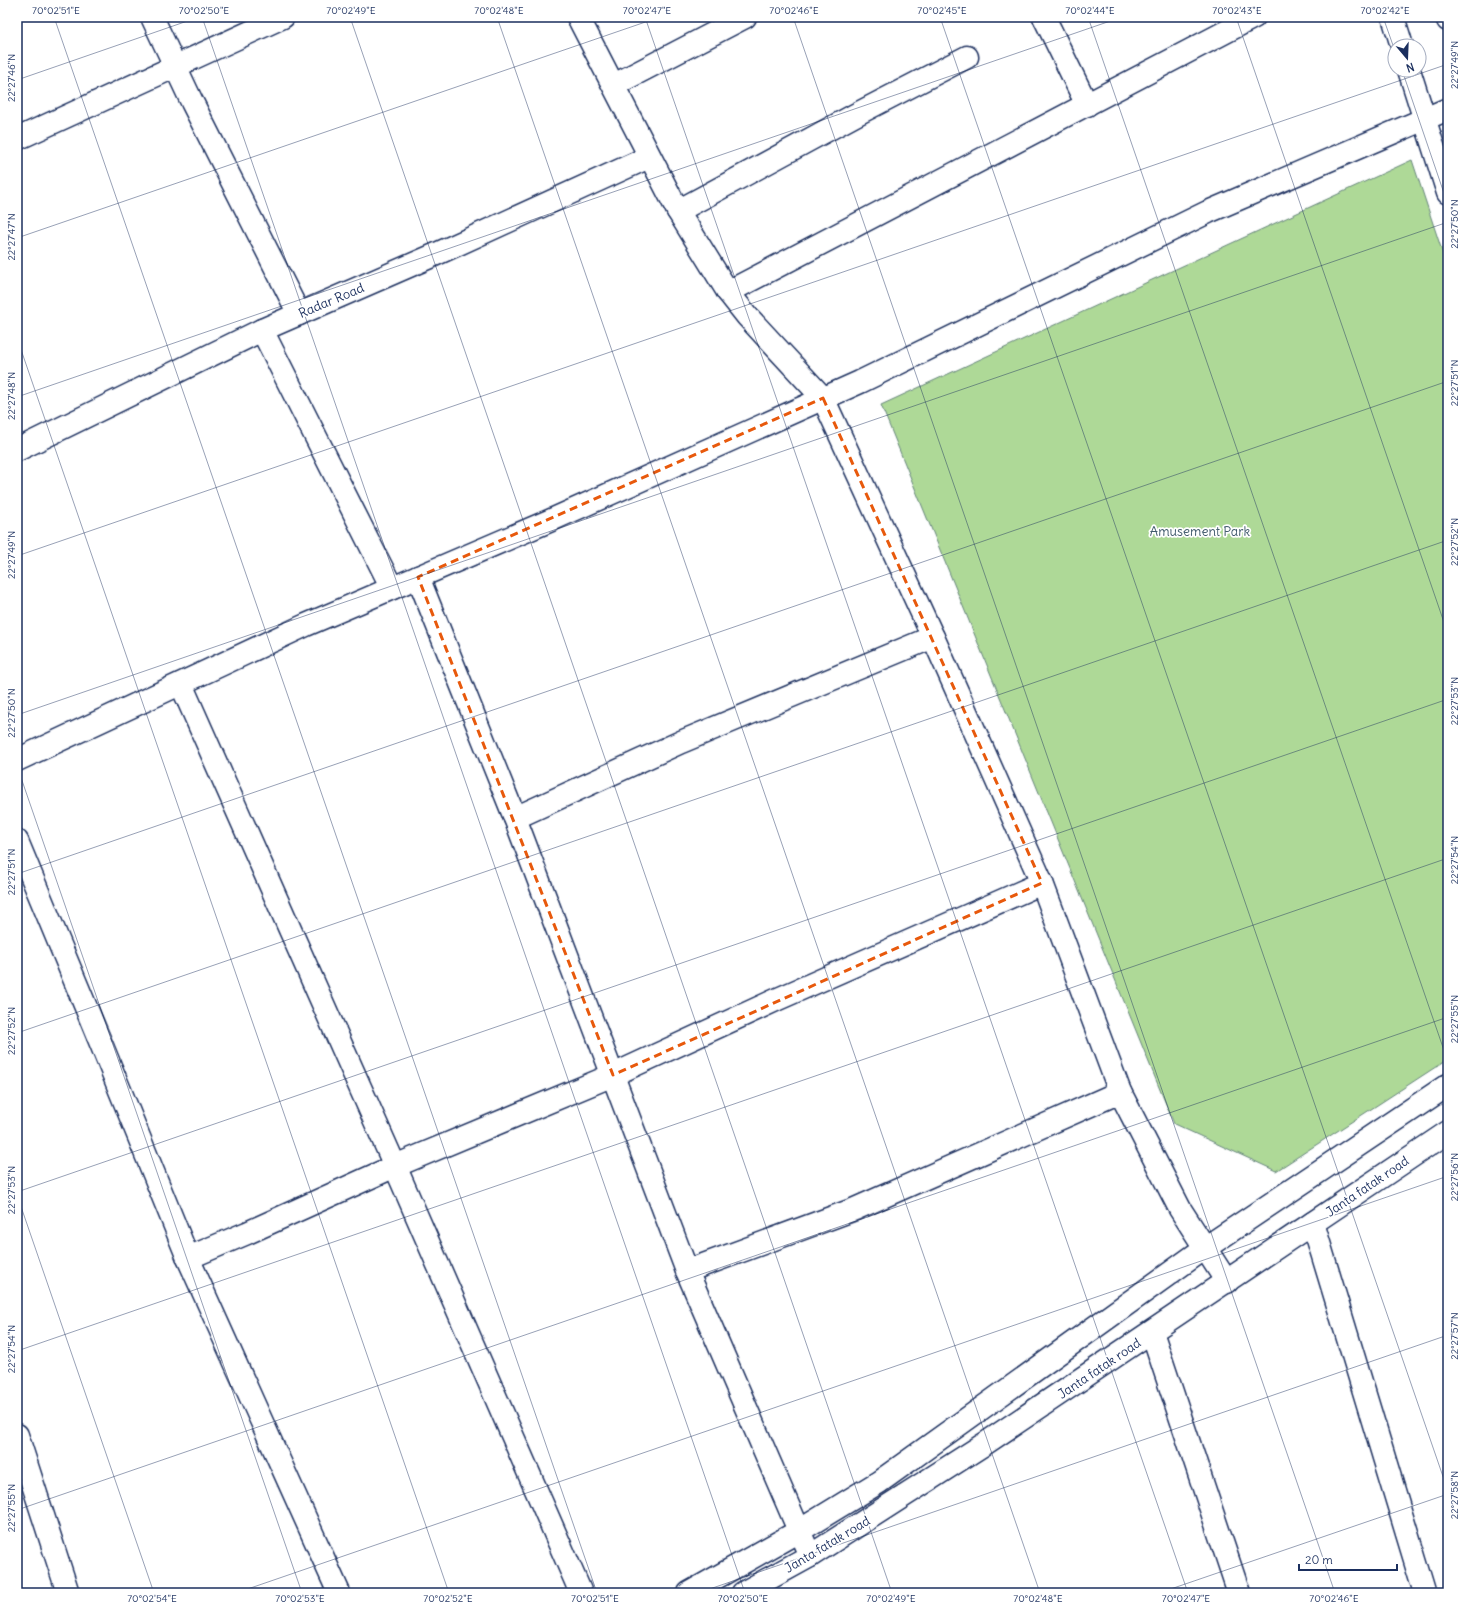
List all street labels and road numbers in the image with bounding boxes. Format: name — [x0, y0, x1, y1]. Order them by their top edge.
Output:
street label: Radar Road — [296, 279, 367, 322]
street label: Janta fatak road — [1322, 1152, 1412, 1221]
street label: Janta fatak road — [1054, 1334, 1144, 1403]
street label: Janta fatak road — [781, 1512, 873, 1577]

